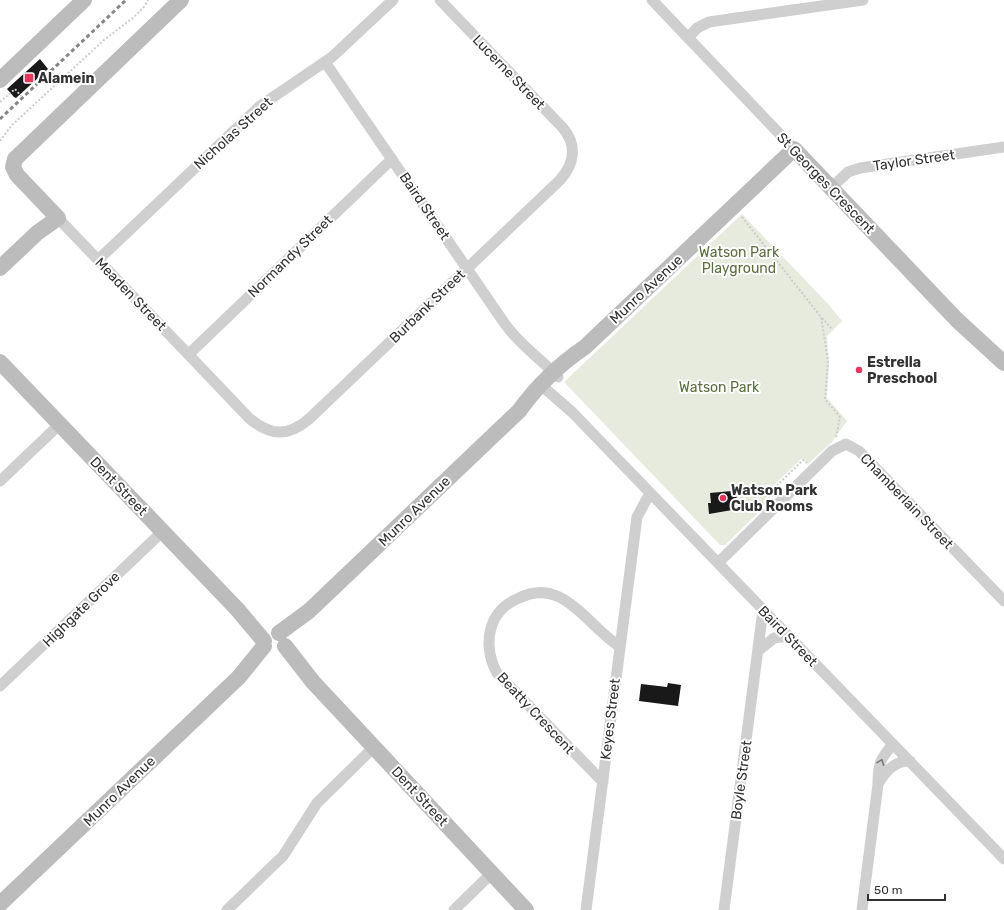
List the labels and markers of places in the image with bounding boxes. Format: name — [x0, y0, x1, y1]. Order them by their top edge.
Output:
place label: Alamein — [38, 70, 94, 87]
marker: Alamein — [23, 72, 35, 84]
place label: Estrella Preschool — [867, 354, 937, 387]
marker: Estrella Preschool — [854, 365, 864, 375]
place label: Watson Park Club Rooms — [731, 482, 818, 515]
marker: Watson Park Club Rooms — [718, 493, 728, 503]

